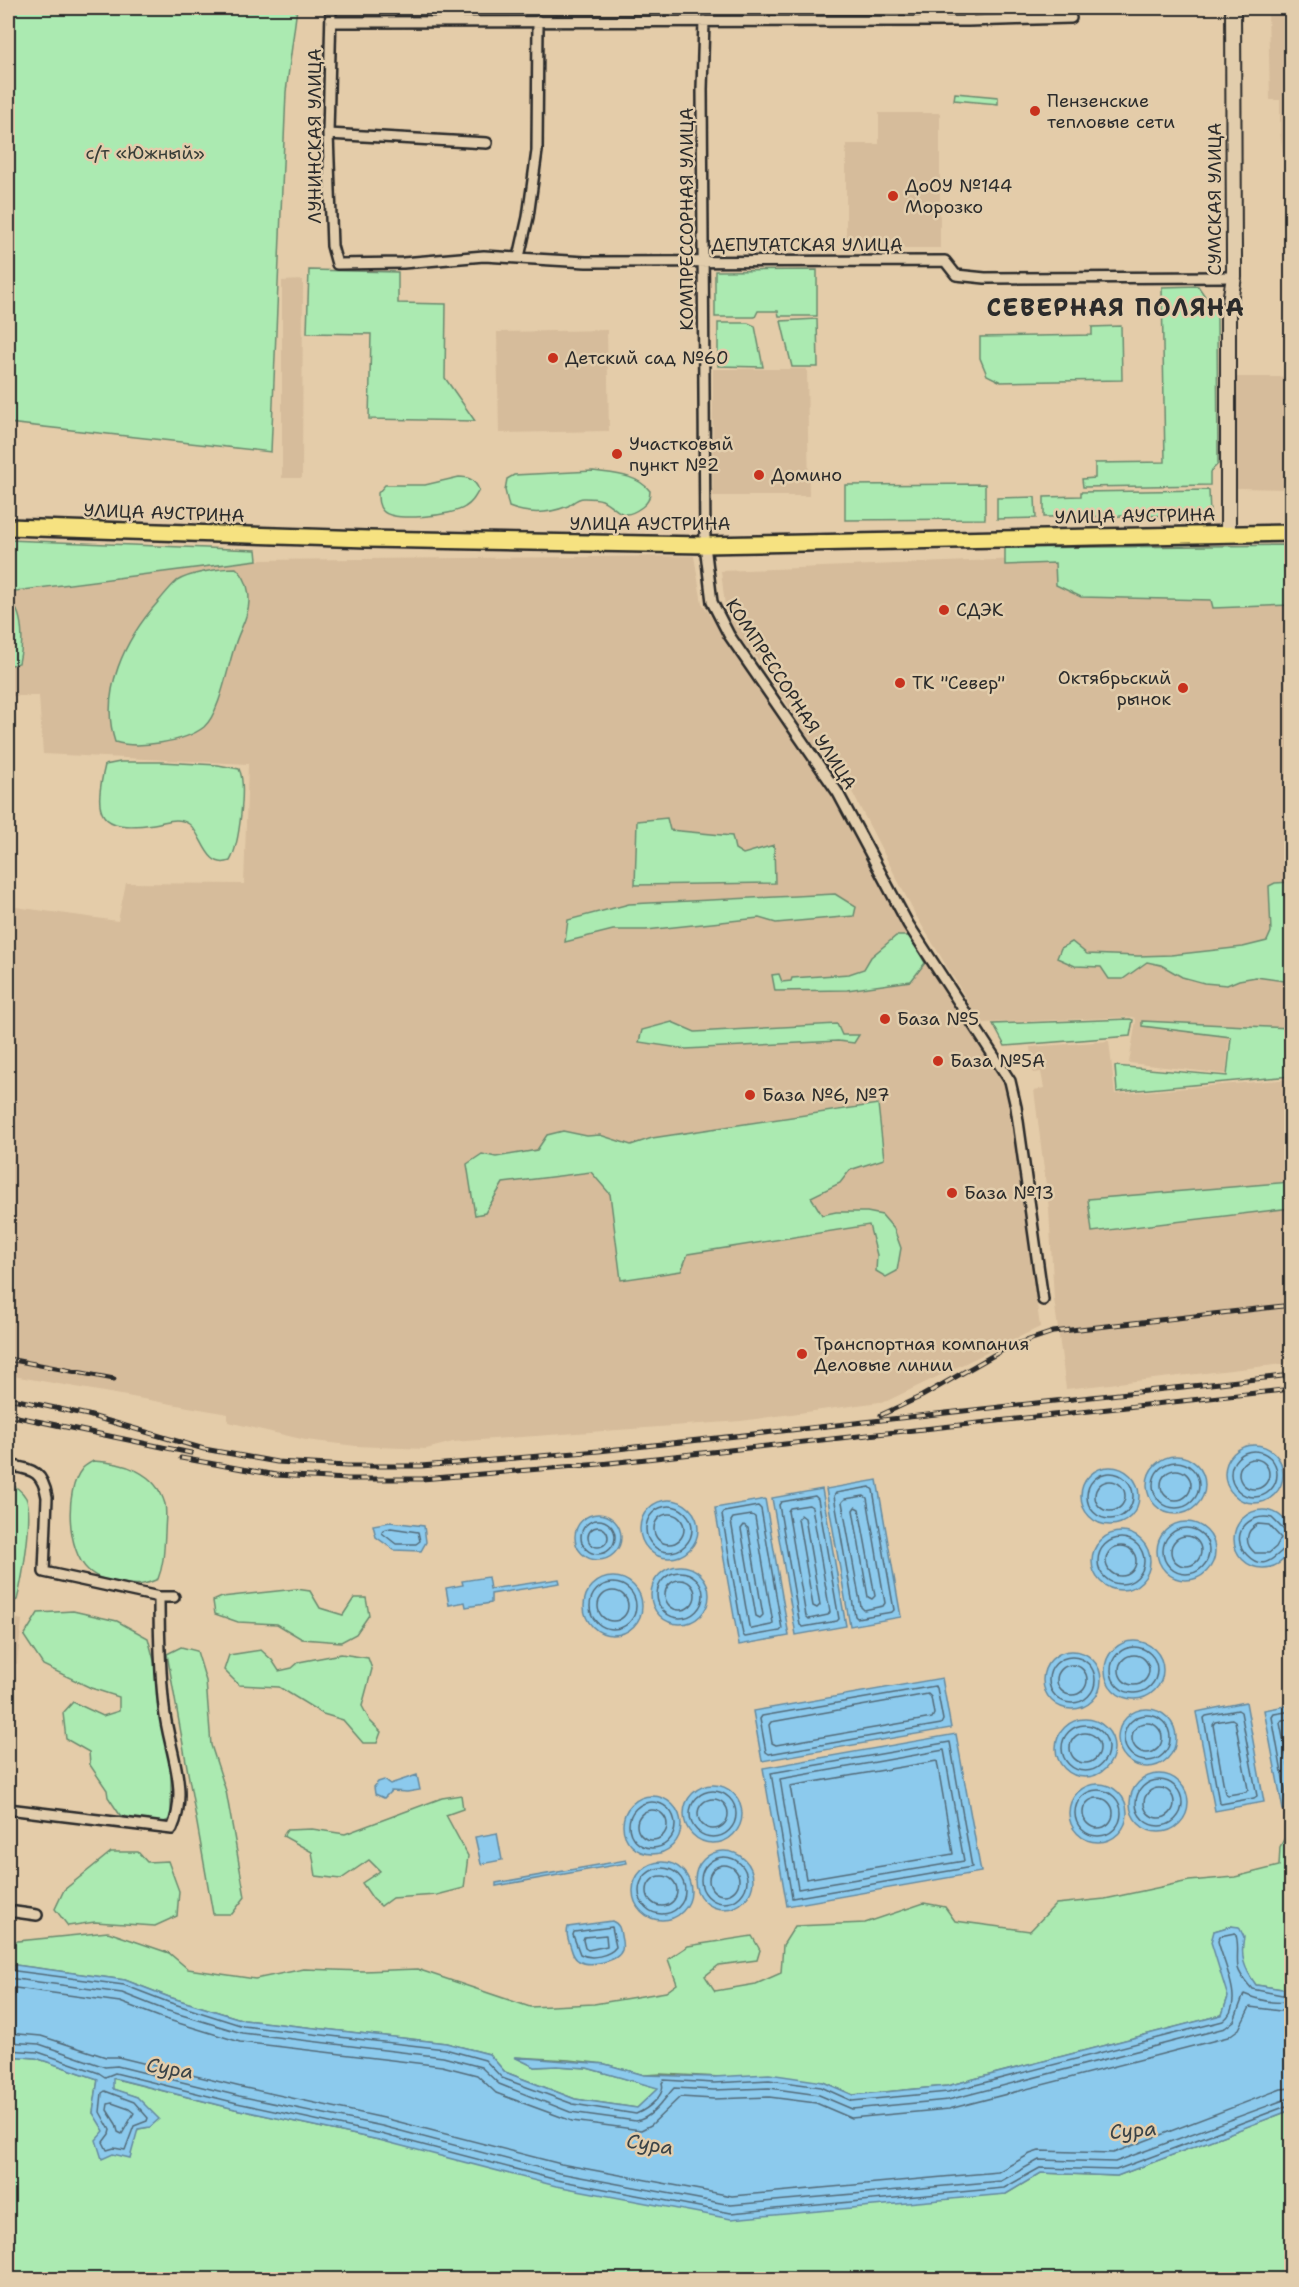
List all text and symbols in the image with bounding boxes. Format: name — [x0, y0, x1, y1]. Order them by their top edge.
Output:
street label: ЛУНИНСКАЯ УЛИЦА — [303, 48, 327, 224]
place label: Пензенские тепловые сети — [1047, 89, 1175, 134]
marker: Пензенские тепловые сети — [1028, 104, 1042, 118]
street label: КОМПРЕССОРНАЯ УЛИЦА — [675, 107, 699, 331]
street label: СУМСКАЯ УЛИЦА — [1203, 123, 1227, 275]
park label: с/т «Южный» — [85, 141, 205, 165]
place label: ДоОУ №144 Морозко — [905, 174, 1012, 219]
marker: ДоОУ №144 Морозко — [886, 189, 900, 203]
street label: ДЕПУТАТСКАЯ УЛИЦА — [711, 233, 903, 257]
district label: СЕВЕРНАЯ ПОЛЯНА — [987, 292, 1245, 324]
place label: Детский сад №60 — [565, 346, 729, 370]
marker: Детский сад №60 — [546, 351, 560, 365]
place label: Участковый пункт №2 — [629, 432, 733, 477]
marker: Участковый пункт №2 — [610, 447, 624, 461]
place label: Домино — [771, 463, 842, 487]
marker: Домино — [752, 468, 766, 482]
street label: УЛИЦА АУСТРИНА — [83, 498, 245, 528]
street label: УЛИЦА АУСТРИНА — [1054, 503, 1216, 529]
street label: УЛИЦА АУСТРИНА — [569, 512, 731, 536]
street label: КОМПРЕССОРНАЯ УЛИЦА — [720, 594, 862, 794]
place label: СДЭК — [956, 598, 1004, 622]
marker: СДЭК — [937, 603, 951, 617]
place label: Октябрьский рынок — [1058, 666, 1171, 711]
place label: ТК "Север" — [912, 671, 1005, 695]
marker: ТК "Север" — [893, 676, 907, 690]
marker: Октябрьский рынок — [1176, 681, 1190, 695]
place label: База №5 — [897, 1007, 979, 1031]
marker: База №5 — [878, 1012, 892, 1026]
place label: База №5А — [950, 1049, 1045, 1073]
marker: База №5А — [931, 1054, 945, 1068]
place label: База №6, №7 — [762, 1083, 890, 1107]
marker: База №6, №7 — [743, 1088, 757, 1102]
place label: База №13 — [964, 1181, 1054, 1205]
marker: База №13 — [945, 1186, 959, 1200]
place label: Транспортная компания Деловые линии — [814, 1332, 1029, 1377]
marker: Транспортная компания Деловые линии — [795, 1347, 809, 1361]
water label: Сура — [145, 2051, 195, 2085]
water label: Сура — [1108, 2115, 1158, 2145]
water label: Сура — [625, 2127, 675, 2161]

